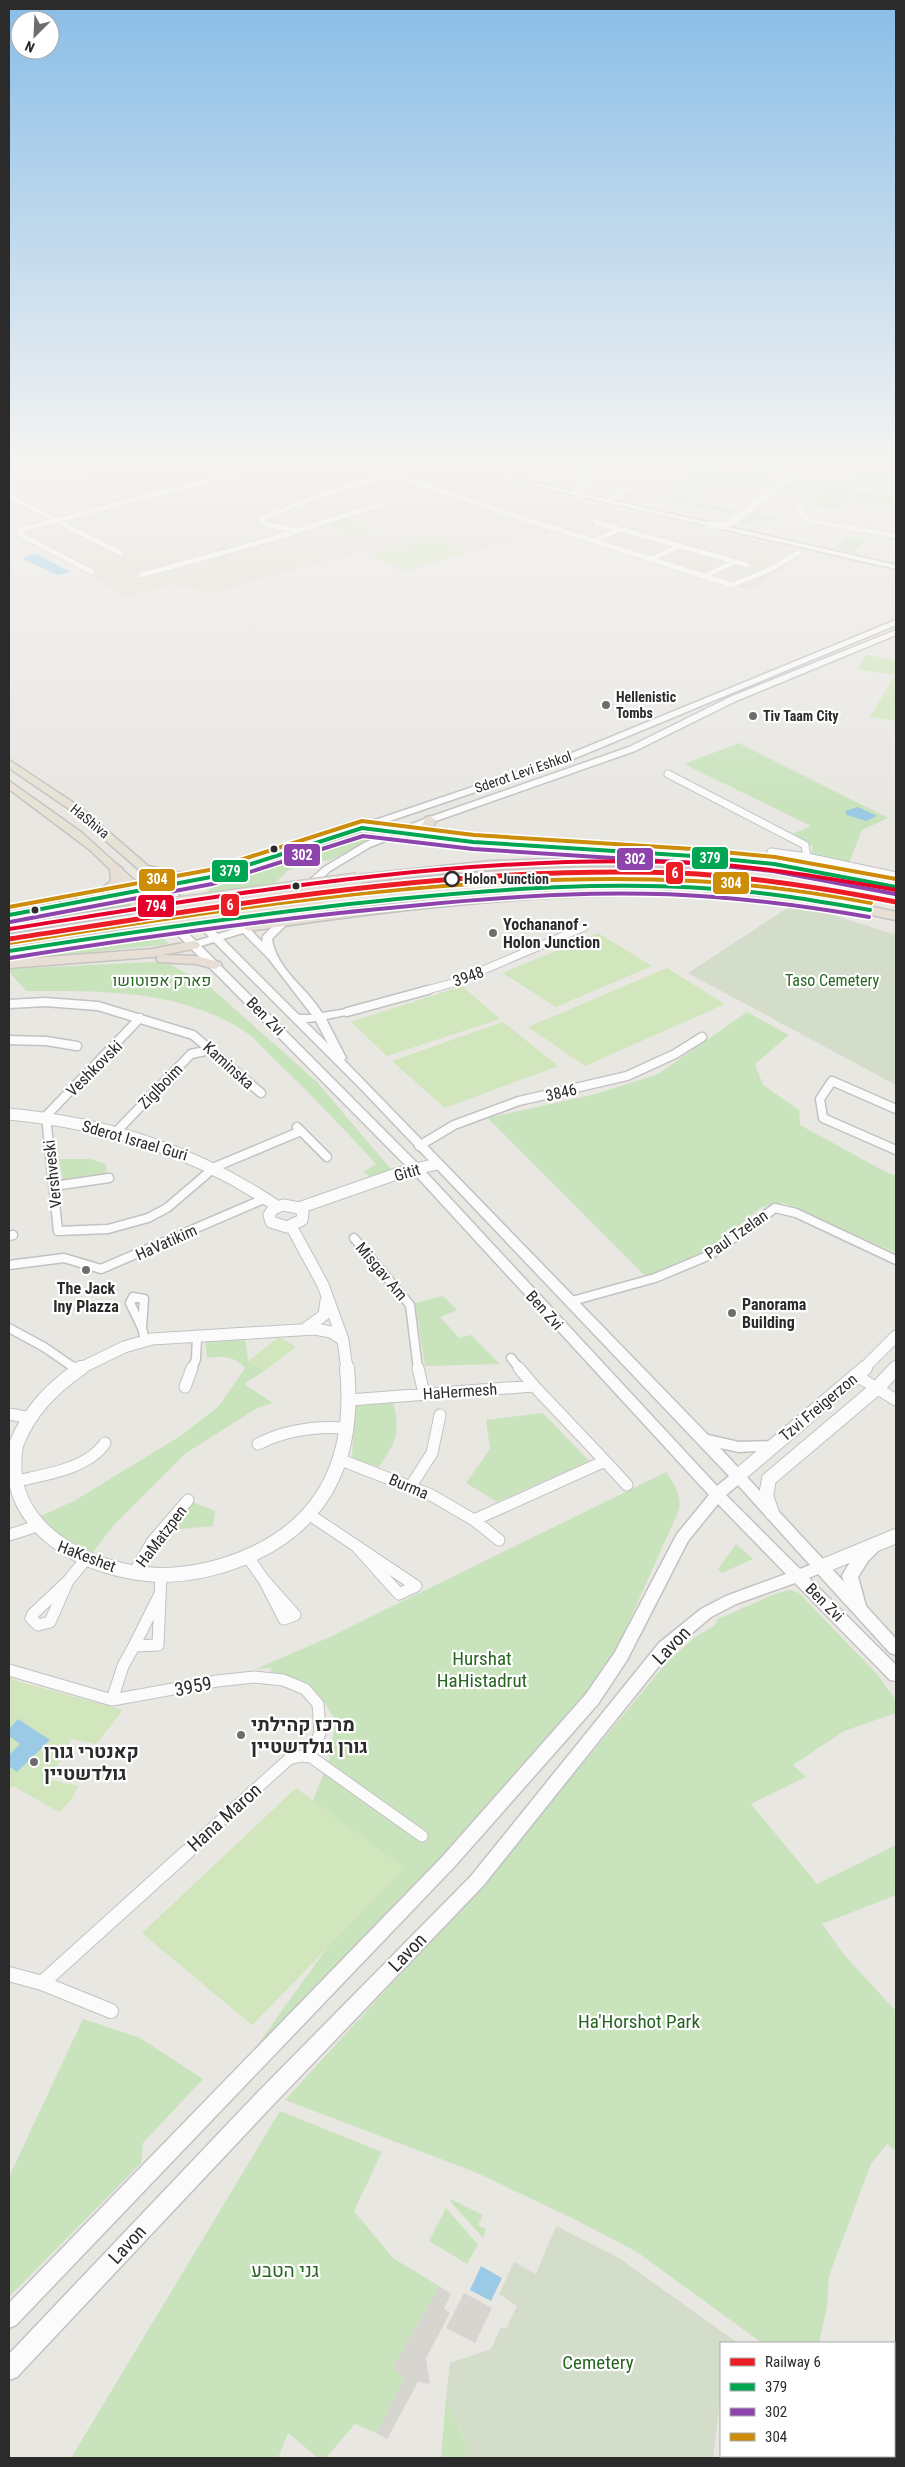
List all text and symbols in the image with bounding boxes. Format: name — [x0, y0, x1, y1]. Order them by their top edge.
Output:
north arrow — [10, 10, 60, 60]
text: N — [23, 38, 37, 56]
place label: Hellenistic Tombs — [616, 689, 677, 721]
marker: Hellenistic Tombs — [600, 699, 612, 711]
place label: Tiv Taam City — [763, 708, 839, 724]
marker: Tiv Taam City — [747, 710, 759, 722]
street label: Sderot Levi Eshkol — [472, 748, 574, 796]
street label: HaShiva — [67, 801, 113, 841]
line badge: 302 — [283, 843, 321, 867]
unlabelled marker — [269, 844, 279, 854]
line badge: 379 — [691, 846, 729, 870]
text: 302 — [291, 847, 313, 863]
line badge: 302 — [616, 847, 654, 871]
text: 379 — [699, 850, 721, 866]
text: 302 — [624, 851, 646, 867]
line badge: 379 — [211, 859, 249, 883]
line badge: 6 — [665, 861, 684, 885]
text: 379 — [219, 863, 241, 879]
text: 6 — [671, 865, 679, 881]
line badge: 304 — [138, 868, 176, 892]
text: 304 — [146, 871, 168, 887]
marker: Holon Junction — [444, 871, 460, 887]
place label: Holon Junction — [464, 871, 549, 887]
line badge: 304 — [712, 871, 750, 895]
text: 304 — [720, 875, 742, 891]
unlabelled marker — [291, 881, 301, 891]
line badge: 6 — [220, 893, 240, 917]
line badge: 794 — [137, 894, 175, 918]
text: 6 — [226, 897, 234, 913]
text: 794 — [145, 898, 167, 914]
unlabelled marker — [30, 905, 40, 915]
place label: Yochananof - Holon Junction — [503, 915, 600, 952]
marker: Yochananof - Holon Junction — [487, 927, 499, 939]
street label: 3948 — [450, 962, 486, 991]
park label: פארק אפוטושו — [113, 971, 211, 990]
park label: Taso Cemetery — [785, 971, 879, 990]
street label: Ben Zvi — [243, 993, 289, 1039]
street label: Veshkovski — [62, 1036, 126, 1100]
street label: Kaminska — [199, 1038, 258, 1093]
street label: Ziglboim — [134, 1060, 186, 1113]
street label: 3846 — [544, 1080, 579, 1105]
street label: Sderot Israel Guri — [80, 1116, 190, 1165]
street label: Vershveski — [39, 1139, 66, 1209]
street label: Gitit — [392, 1160, 423, 1185]
street label: Paul Tzelan — [701, 1206, 771, 1263]
street label: HaVatikim — [133, 1221, 200, 1264]
street label: Misgav Am — [352, 1238, 411, 1304]
marker: The Jack Iny Plazza — [80, 1264, 92, 1276]
place label: The Jack Iny Plazza — [53, 1279, 119, 1316]
street label: Ben Zvi — [522, 1287, 567, 1334]
place label: Panorama Building — [742, 1295, 807, 1332]
marker: Panorama Building — [726, 1307, 738, 1319]
street label: Tzvi Freigerzon — [776, 1369, 861, 1445]
street label: HaHermesh — [422, 1379, 498, 1404]
street label: Burma — [386, 1470, 431, 1503]
street label: HaMatzpen — [132, 1502, 191, 1571]
street label: HaKeshet — [55, 1537, 119, 1576]
street label: Ben Zvi — [802, 1579, 848, 1625]
street label: Lavon — [648, 1621, 695, 1669]
park label: Hurshat HaHistadrut — [437, 1647, 527, 1692]
street label: 3959 — [172, 1672, 214, 1701]
place label: מרכז קהילתי גורן גולדשטיין — [251, 1713, 368, 1758]
marker: מרכז קהילתי גורן גולדשטיין — [235, 1729, 247, 1741]
place label: קאנטרי גורן גולדשטיין — [44, 1740, 139, 1785]
marker: קאנטרי גורן גולדשטיין — [28, 1756, 40, 1768]
street label: Hana Maron — [183, 1778, 266, 1856]
street label: Lavon — [384, 1928, 431, 1976]
park label: Ha'Horshot Park — [578, 2010, 700, 2033]
street label: Lavon — [104, 2220, 151, 2269]
park label: גני הטבע — [251, 2259, 319, 2282]
legend — [720, 2342, 895, 2457]
park label: Cemetery — [562, 2351, 634, 2374]
text: Railway 6 — [765, 2353, 821, 2371]
text: 379 — [765, 2378, 787, 2396]
text: 302 — [765, 2403, 787, 2421]
text: 304 — [765, 2428, 787, 2446]

